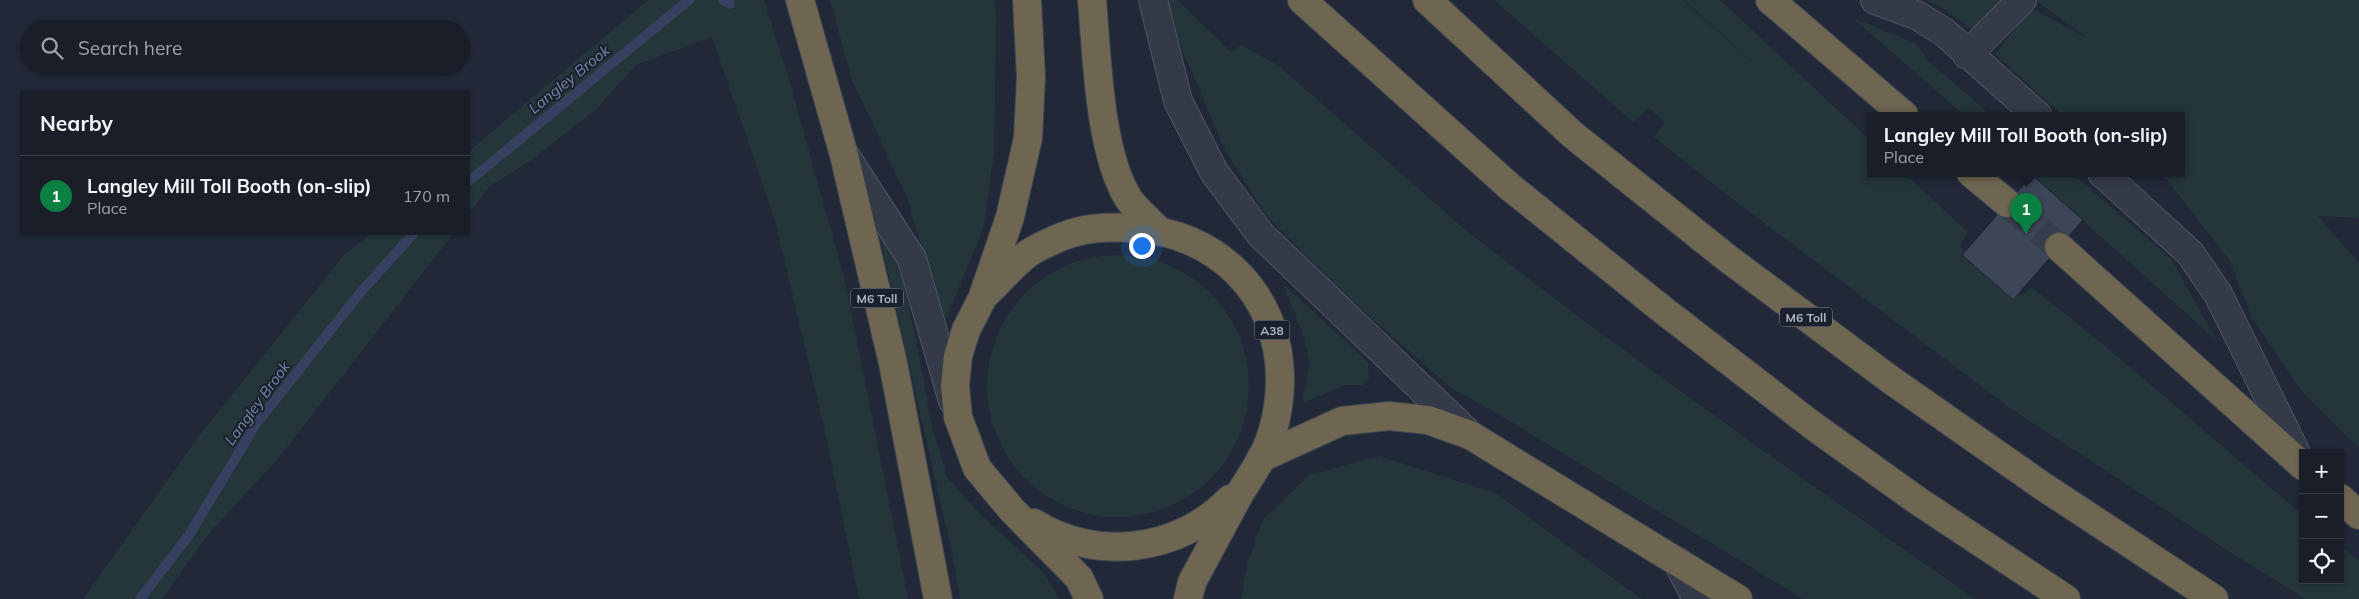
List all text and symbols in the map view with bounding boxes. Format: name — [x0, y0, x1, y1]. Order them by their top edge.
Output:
search box — [20, 20, 470, 75]
icon: search — [38, 34, 66, 62]
text: Search here — [78, 36, 182, 60]
water label: Langley Brook — [525, 40, 614, 118]
text: Nearby — [40, 110, 113, 136]
popup — [1867, 112, 2185, 177]
text: Langley Mill Toll Booth (on-slip) — [1884, 123, 2168, 147]
text: Place — [1884, 147, 1924, 167]
text: Langley Mill Toll Booth (on-slip) — [87, 174, 372, 198]
text: 1 — [51, 186, 61, 206]
text: 170 m — [403, 186, 450, 206]
pin: 1 — [2010, 193, 2042, 234]
text: Place — [87, 198, 127, 218]
your location — [1129, 233, 1155, 259]
road number: M6 Toll — [851, 288, 903, 308]
road number: M6 Toll — [1780, 308, 1832, 326]
road number: A38 — [1254, 320, 1290, 340]
water label: Langley Brook — [220, 356, 295, 449]
map controls — [2299, 449, 2344, 584]
button: + — [2299, 449, 2344, 494]
button: − — [2299, 494, 2344, 539]
button: locate — [2299, 539, 2344, 584]

